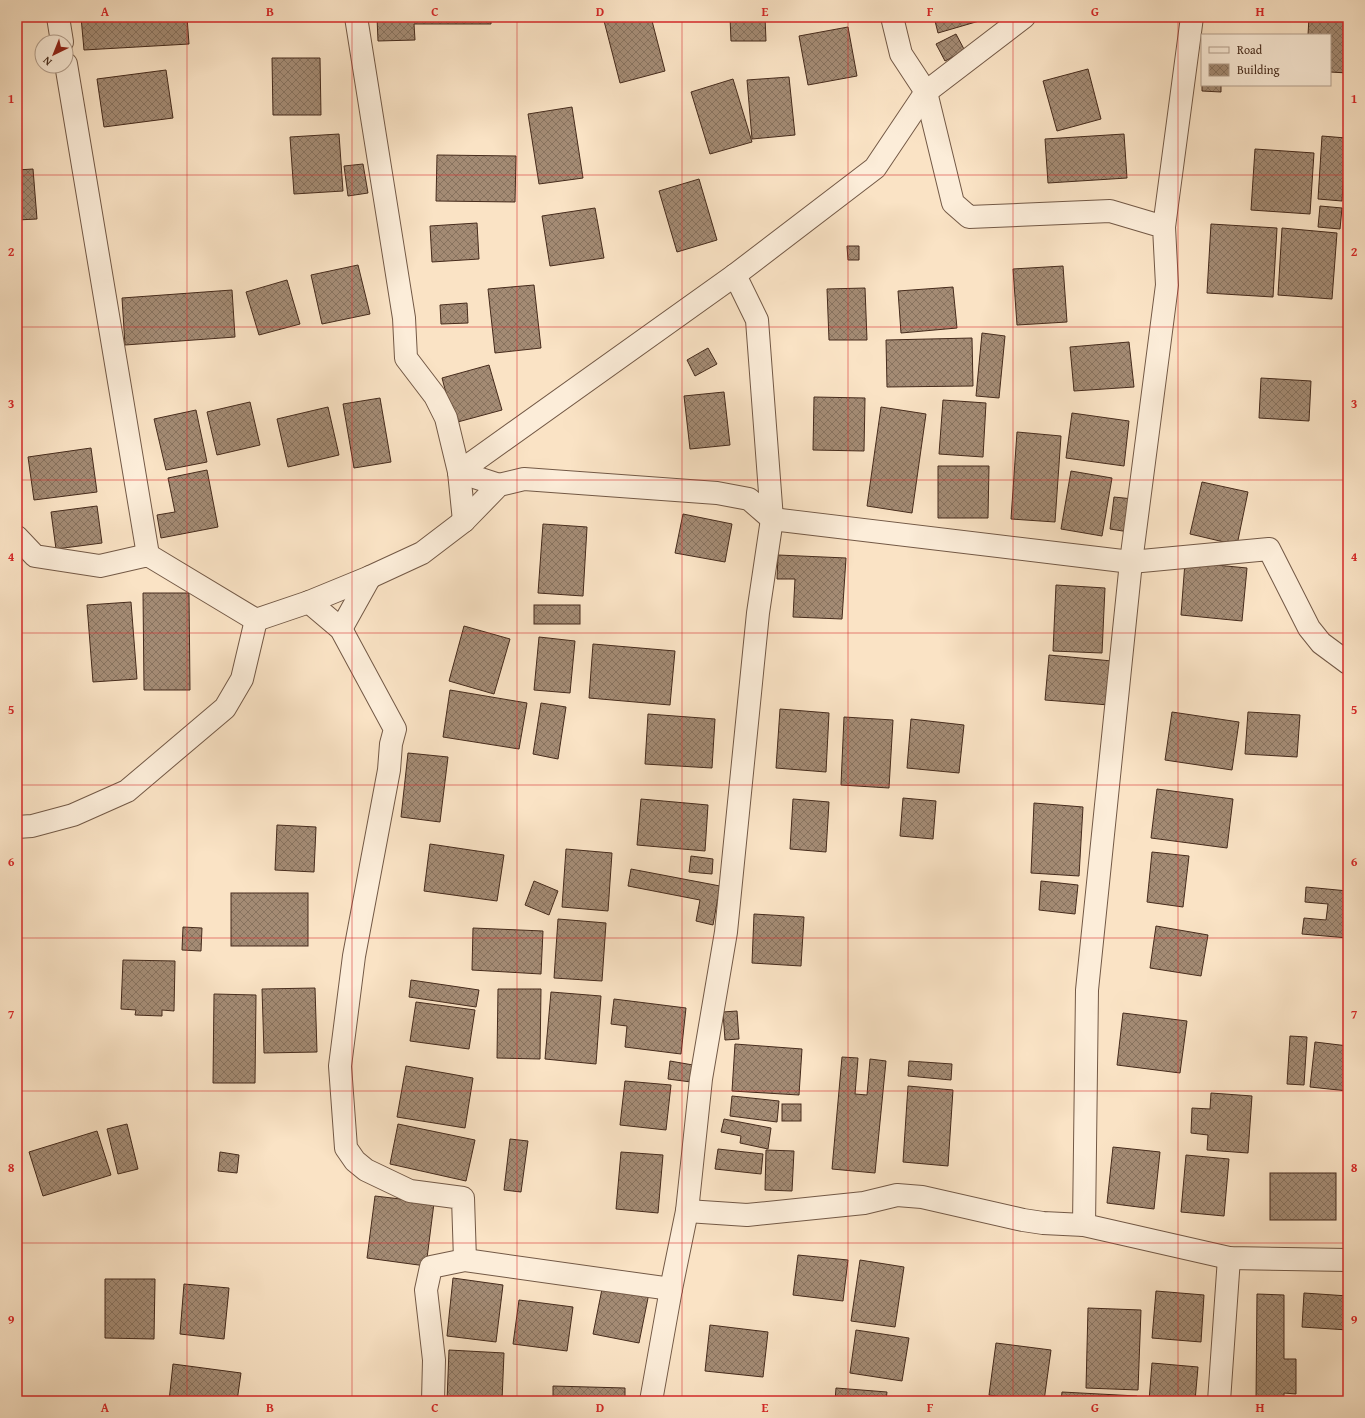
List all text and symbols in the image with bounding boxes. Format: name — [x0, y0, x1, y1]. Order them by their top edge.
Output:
text: A — [101, 2, 110, 21]
text: B — [266, 2, 274, 21]
text: C — [431, 2, 439, 21]
text: D — [596, 2, 604, 21]
text: E — [762, 2, 769, 21]
text: F — [927, 2, 934, 21]
text: G — [1091, 2, 1099, 21]
text: H — [1255, 2, 1265, 21]
north arrow — [34, 34, 74, 74]
legend — [1201, 34, 1331, 86]
text: Road — [1237, 41, 1263, 58]
text: N — [39, 53, 55, 70]
text: Building — [1237, 61, 1280, 78]
text: 1 — [8, 89, 14, 108]
text: 1 — [1351, 89, 1357, 108]
text: 2 — [8, 242, 15, 261]
text: 2 — [1351, 242, 1358, 261]
text: 3 — [8, 394, 14, 413]
text: 3 — [1351, 394, 1357, 413]
text: 4 — [8, 547, 15, 566]
text: 4 — [1351, 547, 1358, 566]
text: 5 — [8, 700, 15, 719]
text: 5 — [1351, 700, 1358, 719]
text: 6 — [8, 852, 15, 871]
text: 6 — [1351, 852, 1358, 871]
text: 7 — [8, 1005, 15, 1024]
text: 7 — [1351, 1005, 1358, 1024]
text: 8 — [8, 1158, 15, 1177]
text: 8 — [1351, 1158, 1358, 1177]
text: 9 — [8, 1310, 15, 1329]
text: 9 — [1351, 1310, 1358, 1329]
text: A — [101, 1398, 110, 1417]
text: B — [266, 1398, 274, 1417]
text: C — [431, 1398, 439, 1417]
text: D — [596, 1398, 604, 1417]
text: E — [762, 1398, 769, 1417]
text: F — [927, 1398, 934, 1417]
text: G — [1091, 1398, 1099, 1417]
text: H — [1255, 1398, 1265, 1417]

